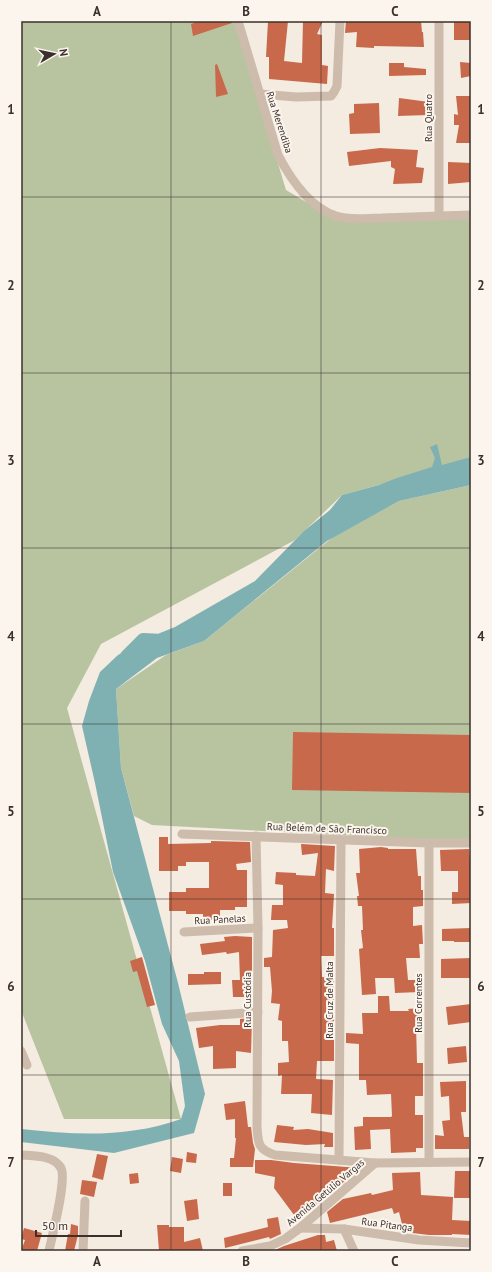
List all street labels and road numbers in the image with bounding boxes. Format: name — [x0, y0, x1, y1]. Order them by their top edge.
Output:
street label: Rua Merendiba — [263, 90, 296, 155]
street label: Rua Quatro — [422, 94, 435, 142]
street label: Rua Belém de São Francisco — [267, 820, 387, 837]
street label: Rua Panelas — [194, 912, 246, 927]
street label: Rua Cruz de Malta — [323, 961, 336, 1039]
street label: Rua Custódia — [241, 972, 254, 1028]
street label: Rua Correntes — [412, 973, 425, 1033]
street label: Avenida Getúlio Vargas — [284, 1156, 367, 1229]
street label: Rua Pitanga — [361, 1214, 413, 1235]

